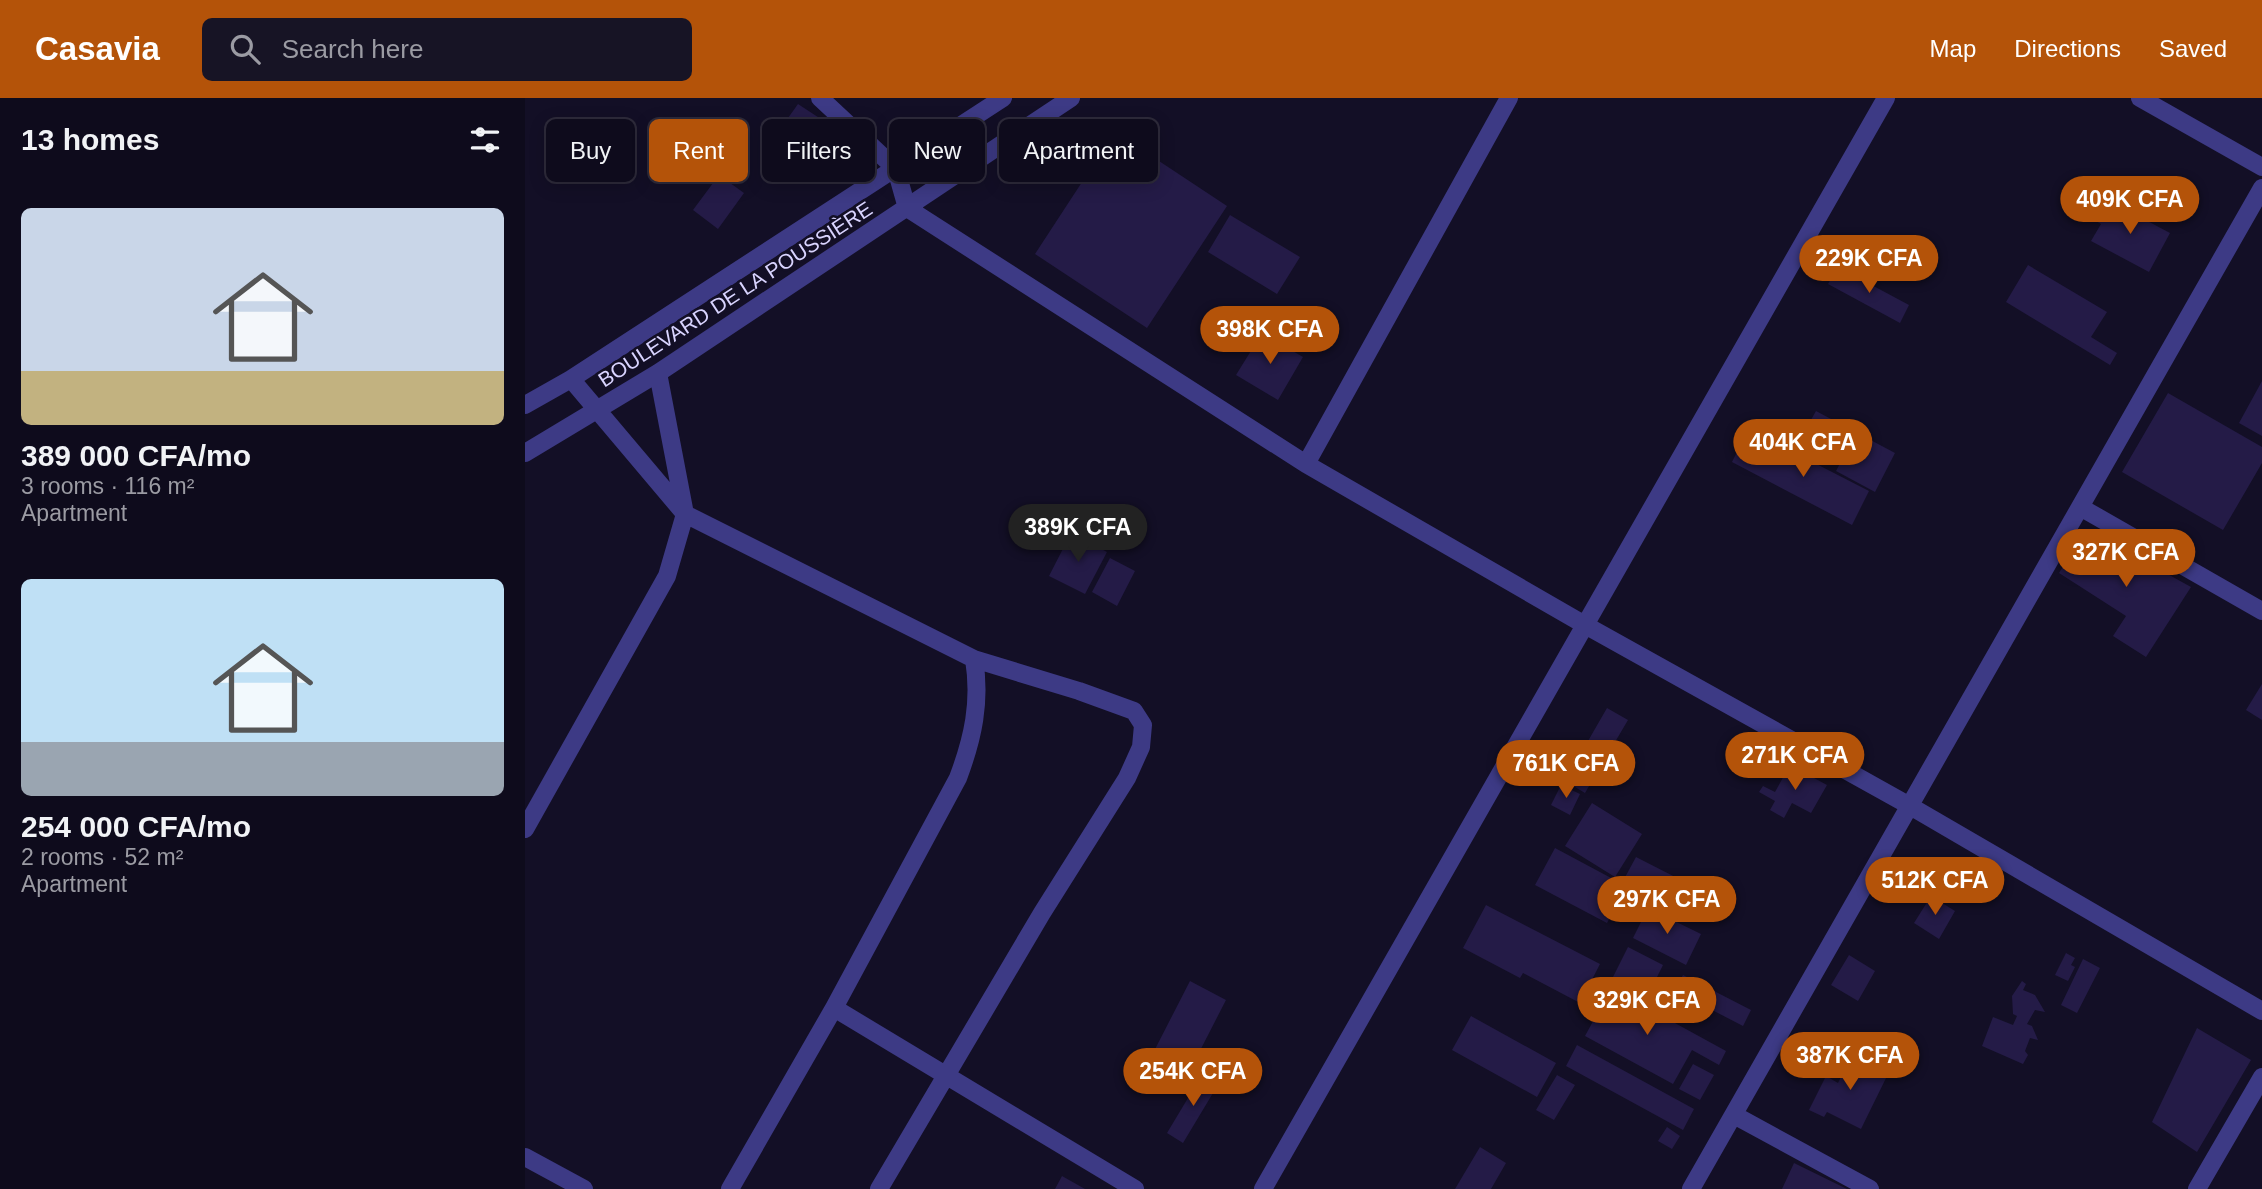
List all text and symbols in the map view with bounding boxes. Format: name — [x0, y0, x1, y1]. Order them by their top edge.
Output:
search box — [202, 18, 692, 81]
text: Casavia — [35, 30, 160, 67]
icon: search — [226, 30, 264, 68]
text: Search here — [282, 34, 423, 64]
text: Map — [1930, 35, 1976, 62]
text: Directions — [2014, 35, 2121, 62]
text: Saved — [2159, 35, 2227, 62]
chip: Buy — [546, 119, 635, 182]
chip: Rent — [649, 119, 748, 182]
chip: Filters — [762, 119, 875, 182]
chip: New — [889, 119, 985, 182]
chip: Apartment — [999, 119, 1158, 182]
icon: filters — [466, 121, 504, 159]
text: 13 homes — [21, 123, 159, 156]
pin: 409K CFA — [2058, 176, 2202, 236]
text: 409K CFA — [2076, 186, 2184, 212]
street label: BOULEVARD DE LA POUSSIÈRE — [594, 197, 876, 391]
pin: 229K CFA — [1797, 236, 1941, 295]
text: 229K CFA — [1815, 245, 1923, 271]
icon: home — [200, 254, 326, 380]
pin: 398K CFA — [1198, 306, 1342, 366]
text: 398K CFA — [1216, 316, 1324, 342]
pin: 404K CFA — [1731, 420, 1875, 479]
text: 404K CFA — [1749, 429, 1857, 455]
text: 389 000 CFA/mo — [21, 439, 251, 472]
text: 3 rooms · 116 m² — [21, 473, 194, 499]
text: Apartment — [21, 500, 127, 526]
pin: 389K CFA — [1006, 504, 1150, 564]
text: 389K CFA — [1024, 514, 1132, 540]
pin: 327K CFA — [2054, 530, 2198, 589]
text: 327K CFA — [2072, 539, 2180, 565]
icon: home — [200, 625, 326, 751]
pin: 271K CFA — [1723, 732, 1867, 792]
pin: 761K CFA — [1494, 740, 1638, 800]
text: 271K CFA — [1741, 742, 1849, 768]
text: 761K CFA — [1512, 750, 1620, 776]
text: 254 000 CFA/mo — [21, 810, 251, 843]
text: 2 rooms · 52 m² — [21, 844, 183, 870]
pin: 512K CFA — [1863, 858, 2007, 917]
text: 512K CFA — [1881, 867, 1989, 893]
text: Apartment — [21, 871, 127, 897]
pin: 297K CFA — [1595, 876, 1739, 936]
text: 297K CFA — [1613, 886, 1721, 912]
pin: 329K CFA — [1575, 978, 1719, 1037]
text: 329K CFA — [1593, 987, 1701, 1013]
pin: 387K CFA — [1778, 1032, 1922, 1092]
text: 387K CFA — [1796, 1042, 1904, 1068]
pin: 254K CFA — [1121, 1048, 1265, 1108]
text: 254K CFA — [1139, 1058, 1247, 1084]

